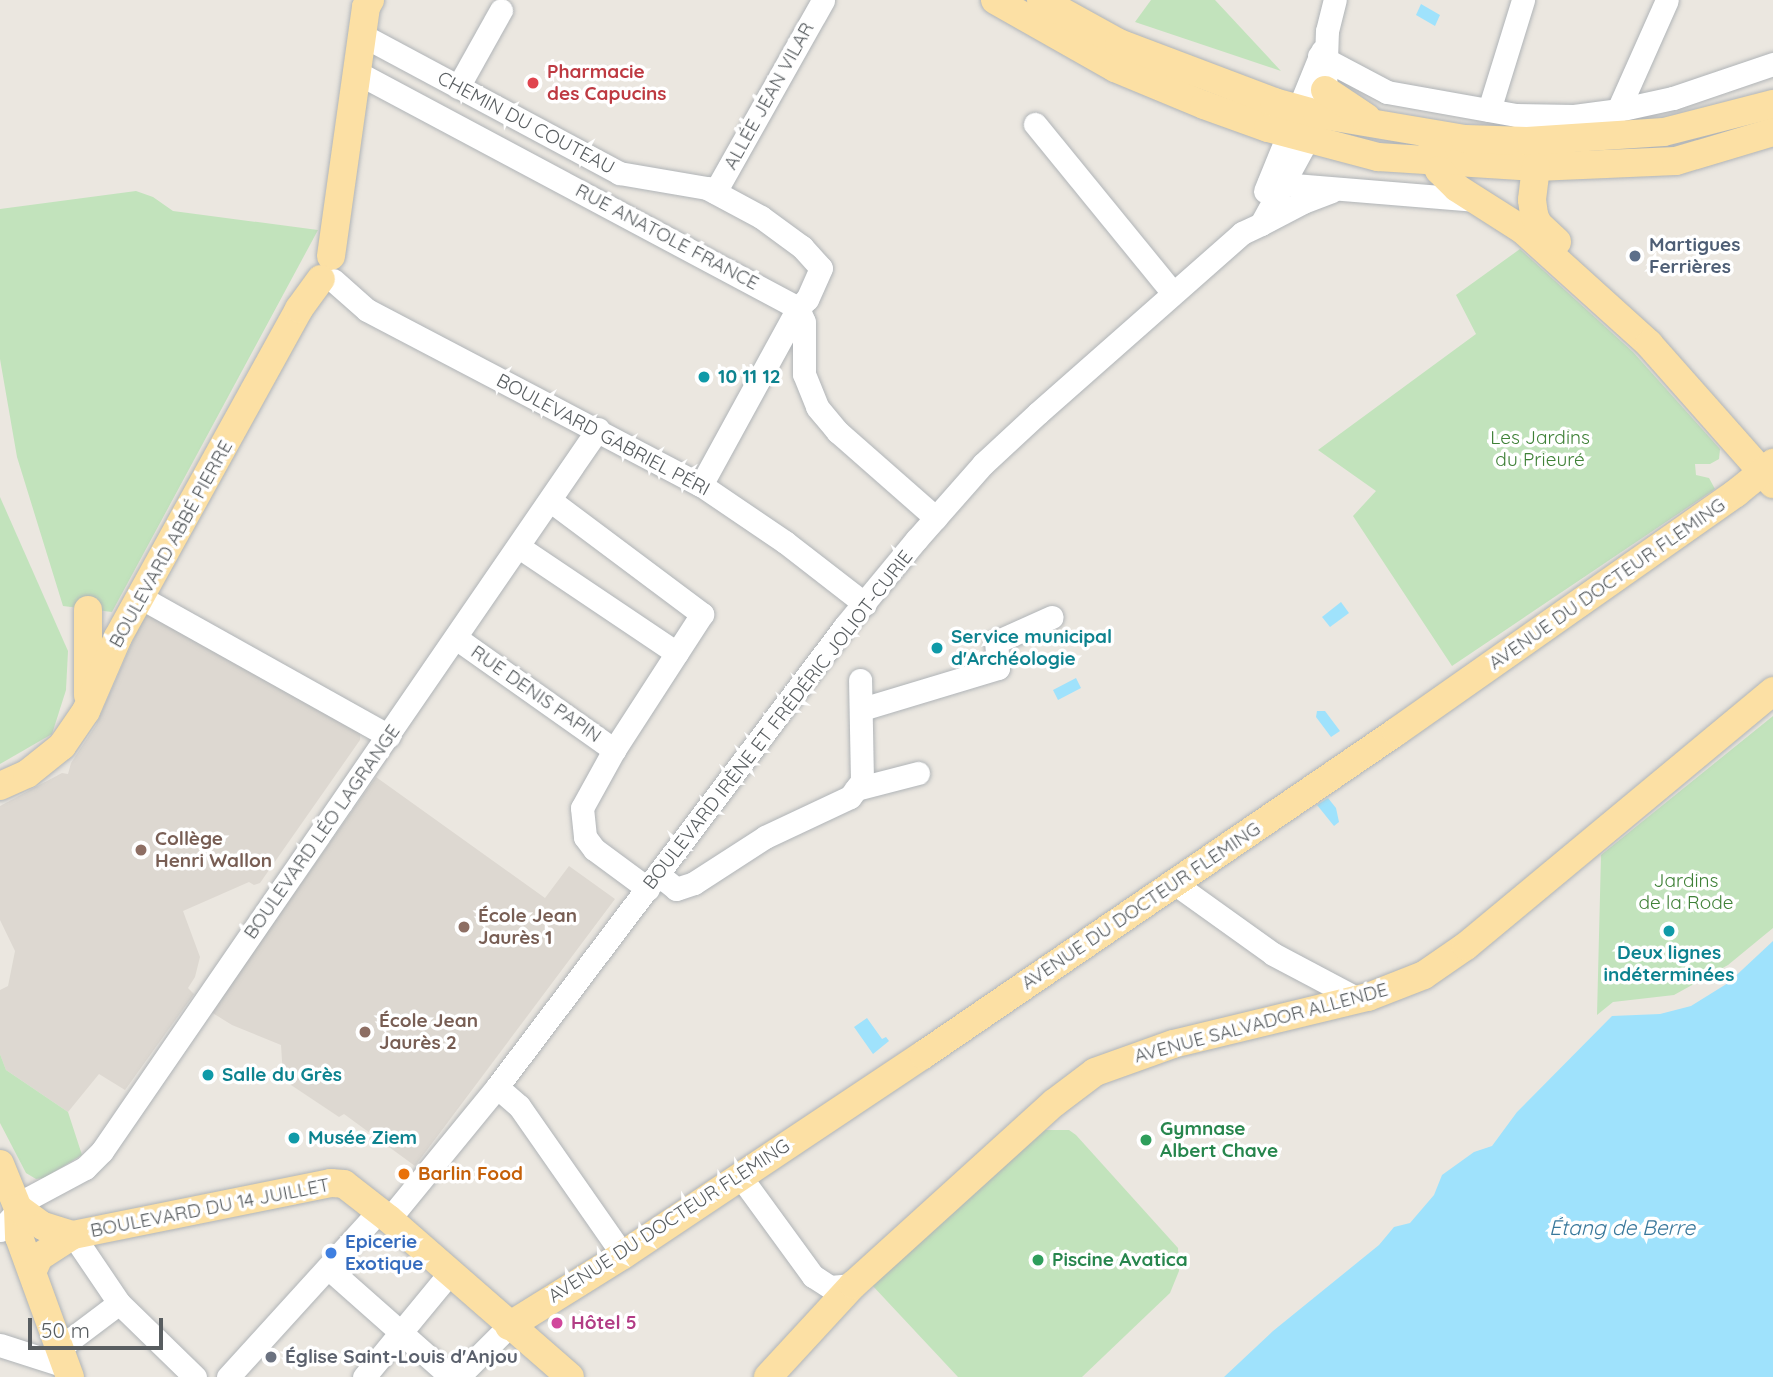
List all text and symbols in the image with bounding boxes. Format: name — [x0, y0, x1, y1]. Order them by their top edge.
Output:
street label: ALLÉE JEAN VILAR — [719, 18, 819, 174]
place label: Pharmacie des Capucins — [547, 61, 666, 105]
street label: CHEMIN DU COUTEAU — [434, 67, 618, 179]
marker: Pharmacie des Capucins — [525, 75, 541, 91]
street label: RUE ANATOLE FRANCE — [572, 179, 762, 295]
place label: Martigues Ferrières — [1649, 234, 1740, 278]
marker: Martigues Ferrières — [1627, 248, 1643, 264]
place label: 10 11 12 — [718, 366, 781, 388]
street label: BOULEVARD GABRIEL PÉRI — [492, 369, 714, 501]
marker: 10 11 12 — [696, 369, 712, 385]
park label: Les Jardins du Prieuré — [1490, 427, 1590, 471]
street label: BOULEVARD ABBÉ PIERRE — [104, 436, 238, 652]
street label: AVENUE DU DOCTEUR FLEMING — [1484, 493, 1730, 675]
street label: BOULEVARD IRÈNE ET FRÉDÉRIC JOLIOT-CURIE — [638, 546, 918, 894]
place label: Service municipal d'Archéologie — [951, 626, 1112, 670]
marker: Service municipal d'Archéologie — [929, 640, 945, 656]
street label: RUE DENIS PAPIN — [466, 641, 606, 747]
street label: BOULEVARD LÉO LAGRANGE — [239, 721, 405, 943]
street label: AVENUE DU DOCTEUR FLEMING — [1017, 817, 1265, 995]
place label: Collège Henri Wallon — [155, 828, 272, 872]
marker: Collège Henri Wallon — [133, 842, 149, 858]
park label: Jardins de la Rode — [1639, 870, 1733, 914]
place label: École Jean Jaurès 1 — [478, 905, 577, 949]
marker: École Jean Jaurès 1 — [456, 919, 472, 935]
marker: Deux lignes indéterminées — [1661, 923, 1677, 939]
place label: Deux lignes indéterminées — [1604, 942, 1734, 986]
street label: AVENUE SALVADOR ALLENDE — [1132, 978, 1390, 1068]
place label: École Jean Jaurès 2 — [379, 1010, 478, 1054]
marker: École Jean Jaurès 2 — [357, 1024, 373, 1040]
place label: Salle du Grès — [222, 1064, 342, 1086]
marker: Salle du Grès — [200, 1067, 216, 1083]
place label: Gymnase Albert Chave — [1160, 1118, 1278, 1162]
place label: Musée Ziem — [308, 1127, 417, 1149]
marker: Musée Ziem — [286, 1130, 302, 1146]
marker: Gymnase Albert Chave — [1138, 1132, 1154, 1148]
street label: AVENUE DU DOCTEUR FLEMING — [544, 1134, 794, 1308]
place label: Barlin Food — [418, 1163, 523, 1185]
marker: Barlin Food — [396, 1166, 412, 1182]
street label: BOULEVARD DU 14 JUILLET — [88, 1174, 332, 1242]
water label: Étang de Berre — [1549, 1214, 1695, 1240]
place label: Epicerie Exotique — [345, 1231, 424, 1275]
marker: Epicerie Exotique — [323, 1245, 339, 1261]
place label: Piscine Avatica — [1052, 1249, 1188, 1271]
marker: Piscine Avatica — [1030, 1252, 1046, 1268]
scale bar — [32, 1304, 166, 1348]
place label: Hôtel 5 — [571, 1312, 637, 1334]
marker: Hôtel 5 — [549, 1315, 565, 1331]
text: 50 m — [41, 1317, 90, 1343]
place label: Église Saint-Louis d'Anjou — [285, 1346, 518, 1368]
marker: Église Saint-Louis d'Anjou — [263, 1349, 279, 1365]

